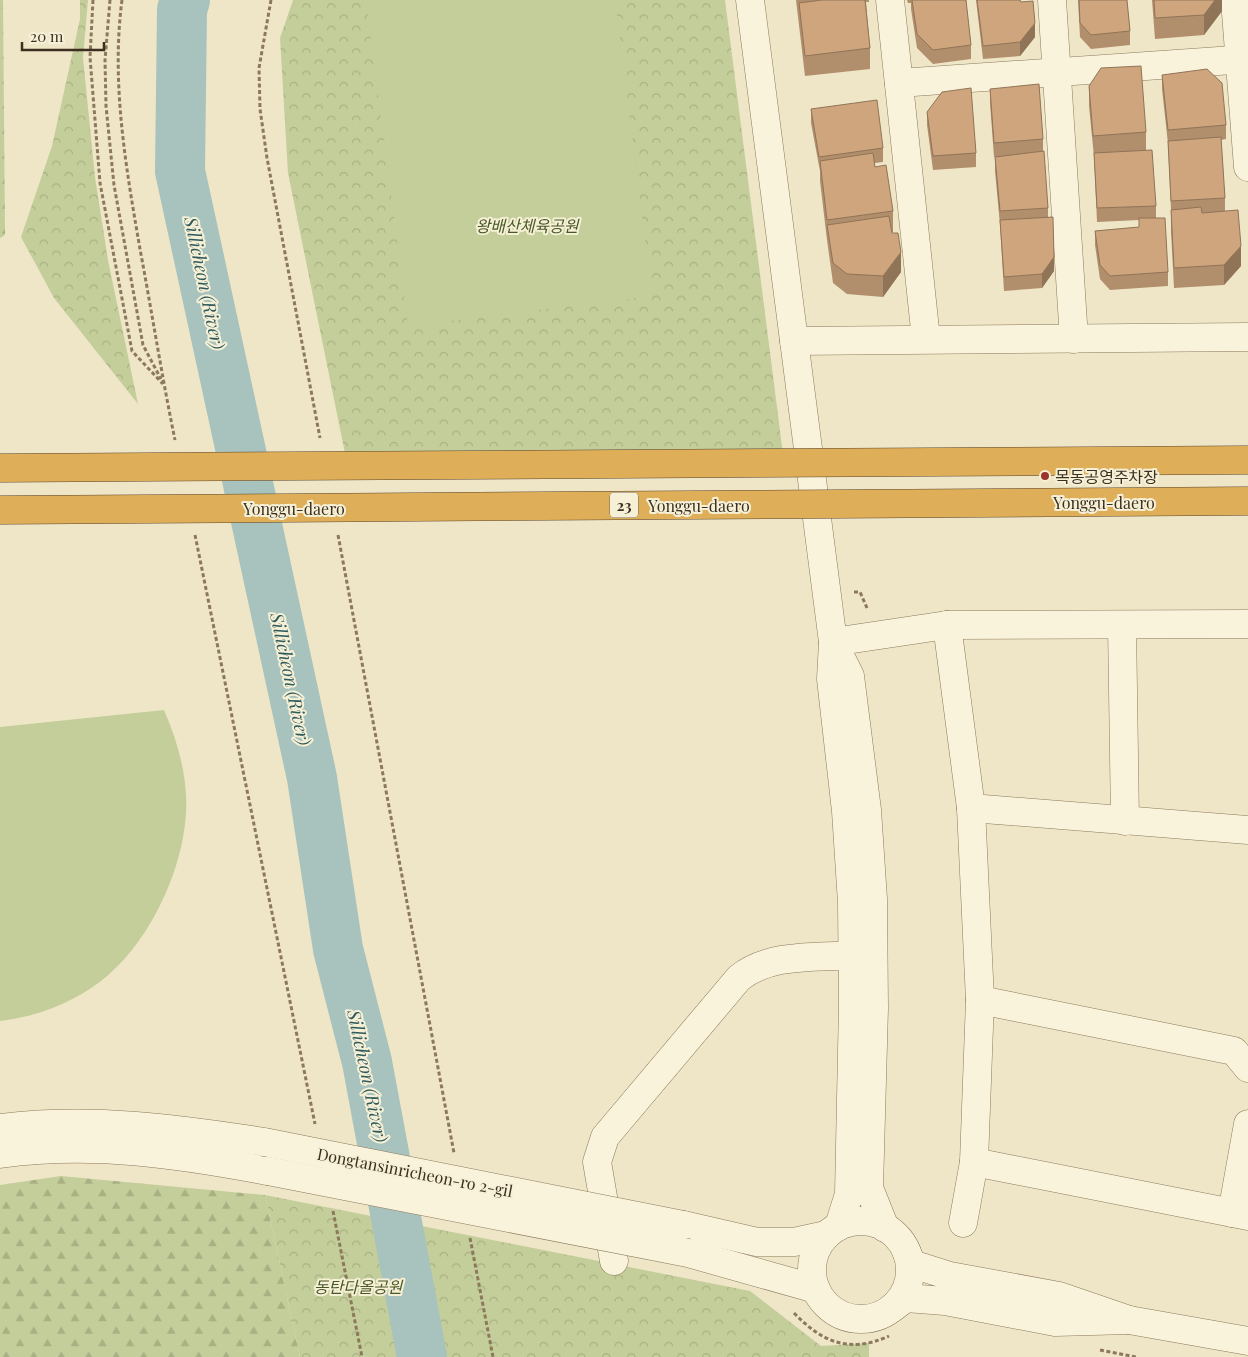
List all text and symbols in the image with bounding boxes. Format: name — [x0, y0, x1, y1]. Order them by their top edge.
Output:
scale bar — [22, 20, 105, 52]
text: 20 m — [30, 26, 64, 46]
water label: Sillicheon (River) — [179, 214, 231, 352]
park label: 왕배산체육공원 — [475, 215, 580, 236]
place label: 목동공영주차장 — [1055, 466, 1158, 487]
marker: 목동공영주차장 — [1039, 470, 1051, 482]
road number: 23 — [610, 492, 638, 518]
street label: Yonggu-daero — [1052, 492, 1155, 513]
street label: Yonggu-daero — [647, 495, 750, 516]
street label: Yonggu-daero — [242, 498, 345, 519]
water label: Sillicheon (River) — [265, 610, 317, 748]
water label: Sillicheon (River) — [342, 1007, 394, 1145]
street label: Dongtansinricheon-ro 2-gil — [315, 1143, 515, 1201]
park label: 동탄다올공원 — [314, 1276, 403, 1297]

